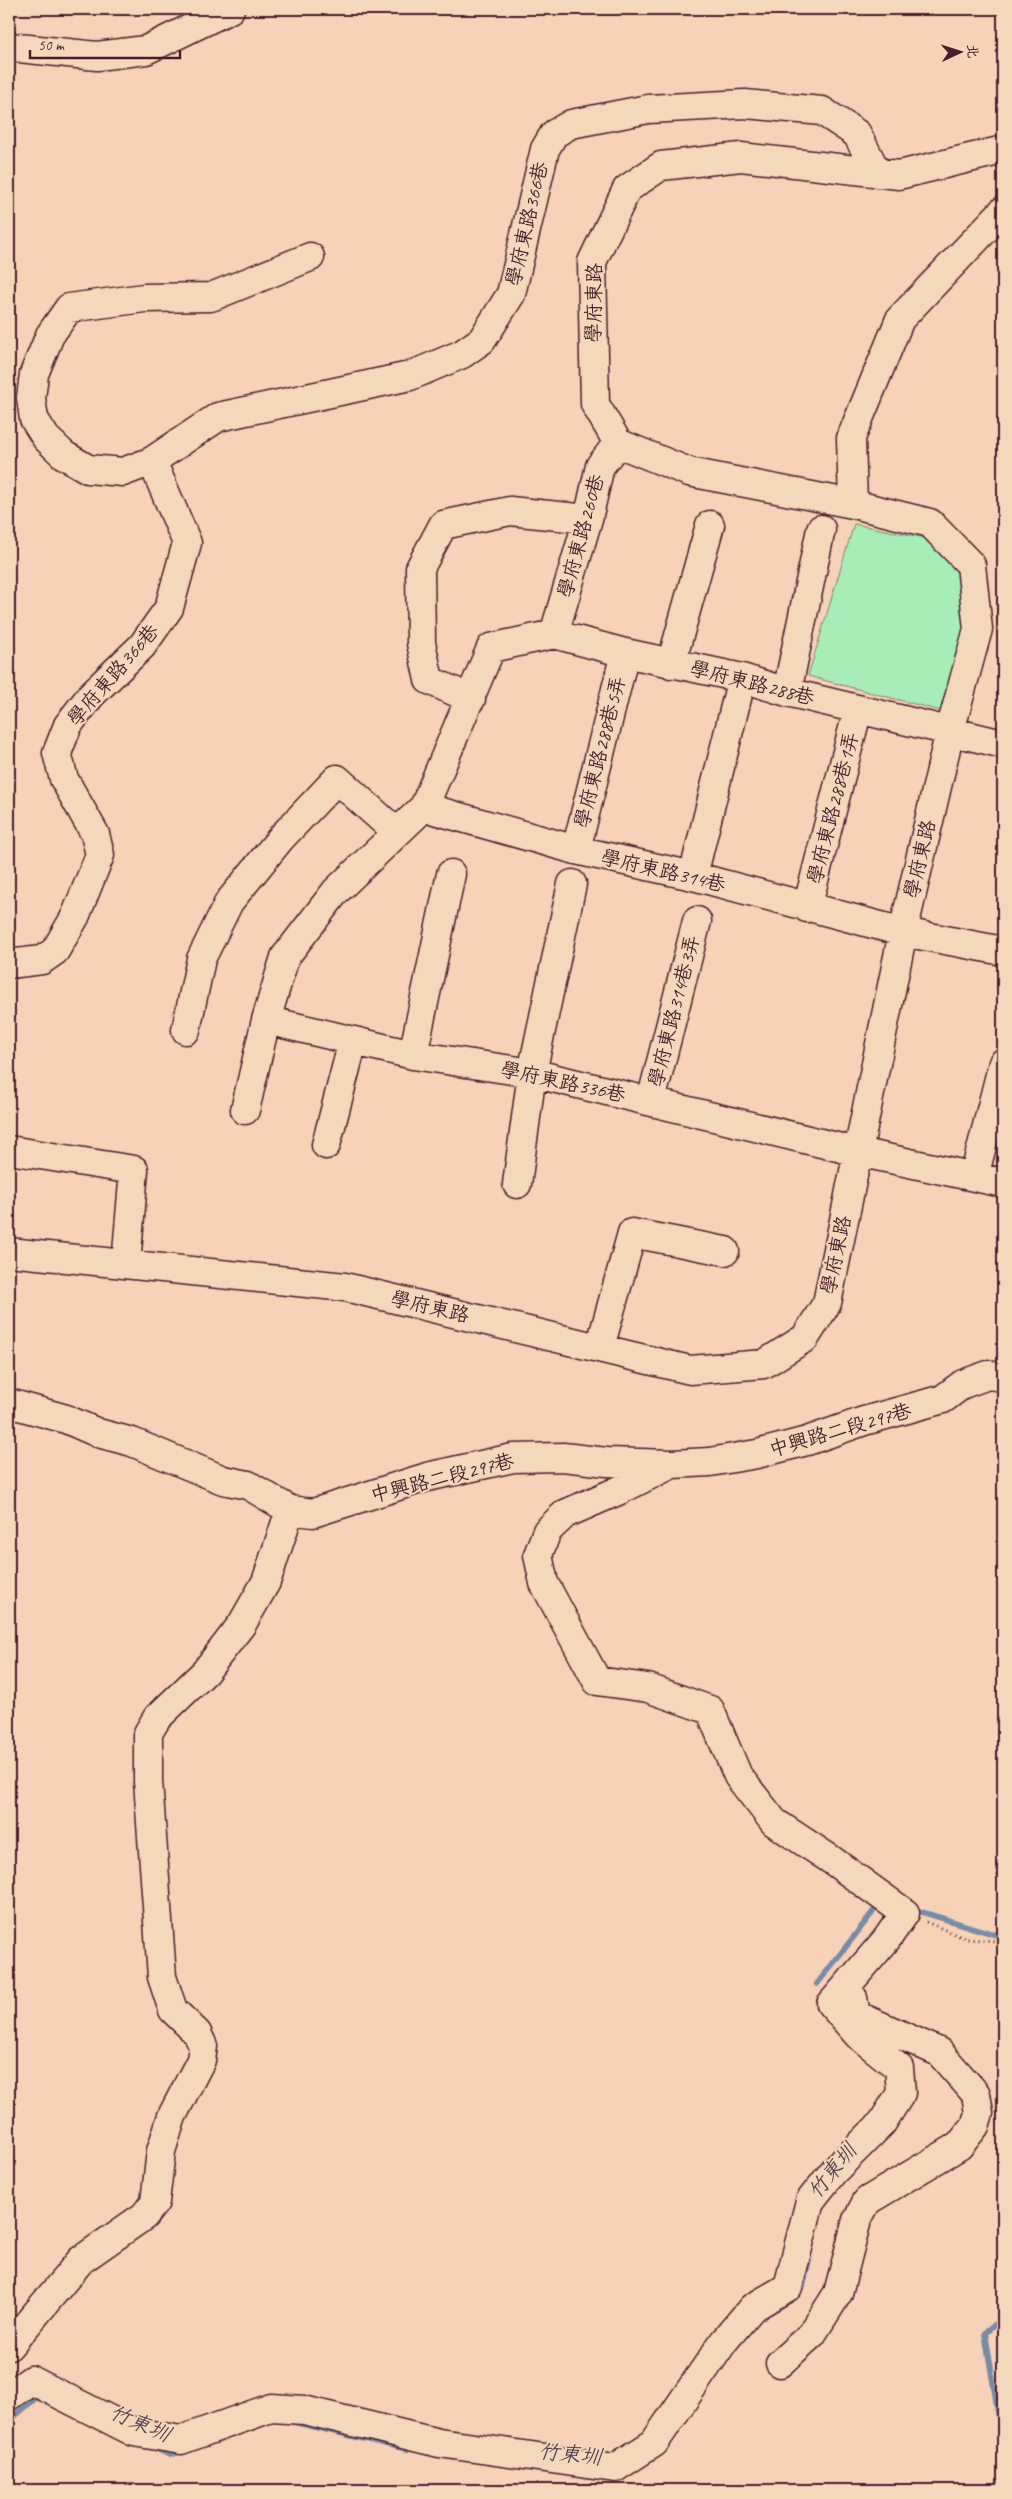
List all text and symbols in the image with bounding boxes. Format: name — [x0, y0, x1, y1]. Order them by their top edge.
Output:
scale bar — [30, 28, 180, 60]
north arrow — [934, 28, 984, 78]
text: 50 m — [38, 36, 65, 55]
text: 北 — [964, 44, 981, 59]
street label: 學府東路366巷 — [501, 158, 554, 289]
street label: 學府東路 — [581, 262, 607, 343]
street label: 學府東路260巷 — [552, 470, 610, 601]
street label: 學府東路366巷 — [62, 618, 165, 731]
street label: 學府東路288巷 — [687, 656, 818, 711]
street label: 學府東路288巷5弄 — [569, 673, 631, 831]
street label: 學府東路288巷1弄 — [802, 729, 864, 887]
street label: 學府東路 — [899, 816, 941, 901]
street label: 學府東路314巷 — [598, 845, 729, 898]
street label: 學府東路314巷3弄 — [643, 932, 705, 1090]
street label: 學府東路336巷 — [498, 1057, 629, 1108]
street label: 學府東路 — [815, 1212, 857, 1297]
street label: 學府東路 — [388, 1286, 473, 1328]
street label: 中興路二段297巷 — [766, 1397, 915, 1462]
street label: 中興路二段297巷 — [368, 1448, 517, 1508]
water label: 竹東圳 — [802, 2137, 863, 2204]
water label: 竹東圳 — [106, 2399, 176, 2448]
water label: 竹東圳 — [537, 2438, 605, 2470]

